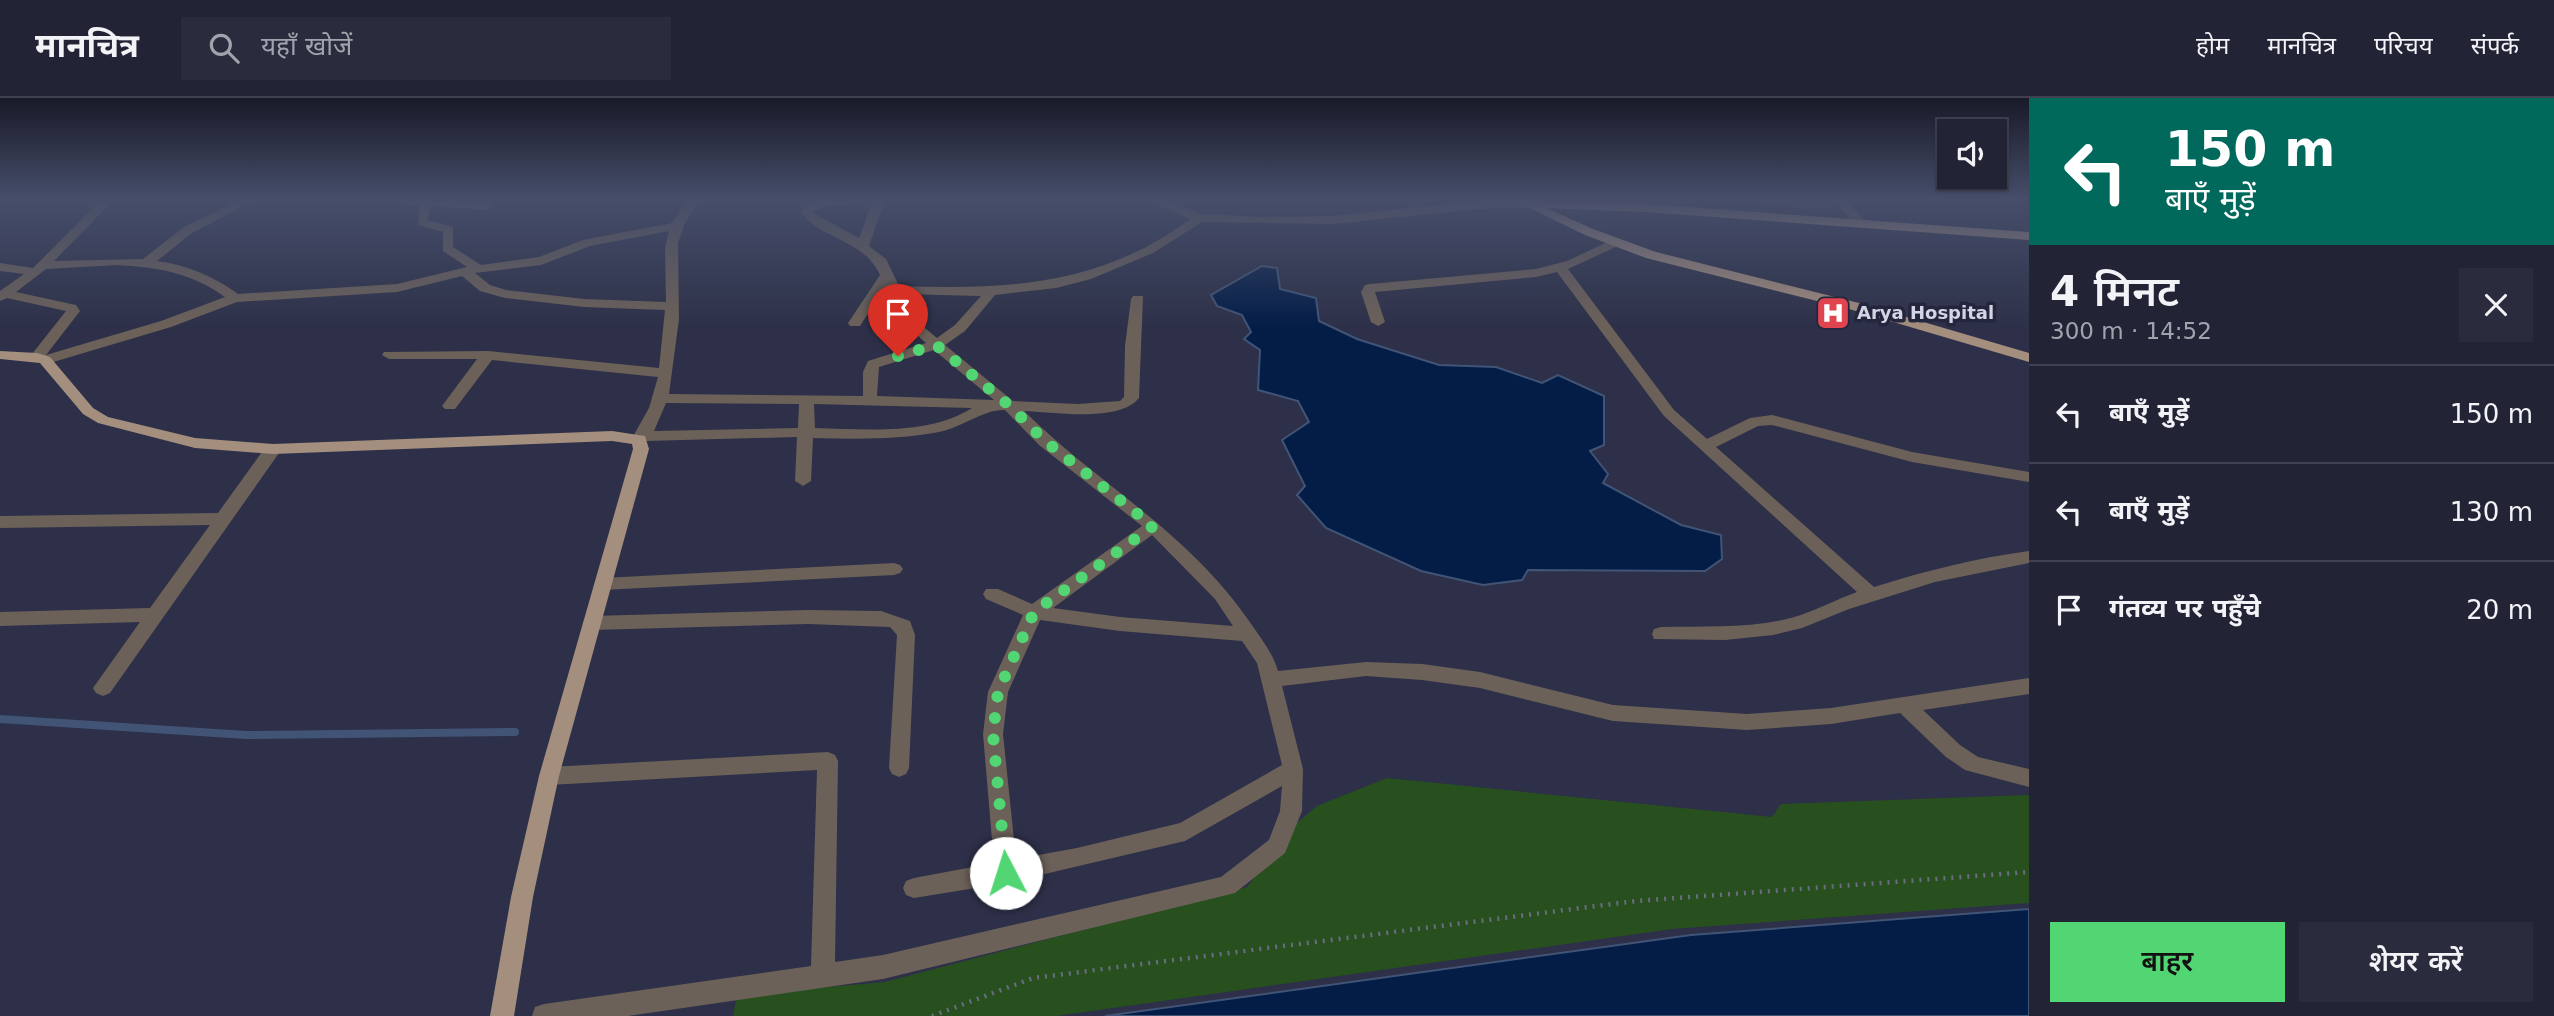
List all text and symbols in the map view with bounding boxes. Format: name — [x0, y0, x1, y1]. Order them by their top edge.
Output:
search box — [181, 17, 671, 80]
text: मानचित्र — [35, 26, 139, 65]
icon: search — [205, 29, 243, 67]
text: यहाँ खोजें — [261, 31, 352, 61]
text: होम — [2196, 32, 2229, 60]
text: मानचित्र — [2267, 32, 2336, 60]
text: परिचय — [2374, 32, 2433, 60]
text: संपर्क — [2471, 32, 2519, 60]
map controls — [1937, 119, 2007, 189]
button: sound — [1937, 119, 2007, 189]
text: 150 m — [2165, 121, 2335, 178]
icon: left — [2050, 126, 2141, 217]
text: बाएँ मुड़ें — [2165, 180, 2256, 218]
text: 4 मिनट — [2050, 267, 2179, 316]
button: close — [2459, 268, 2533, 342]
pin — [868, 284, 928, 356]
hospital icon: Arya Hospital — [1814, 294, 1852, 332]
icon: arrive — [879, 295, 917, 333]
place label: Arya Hospital — [1857, 302, 1994, 323]
text: 300 m · 14:52 — [2050, 318, 2212, 344]
icon: left — [2050, 395, 2088, 433]
text: बाएँ मुड़ें — [2109, 397, 2189, 427]
text: 150 m — [2450, 399, 2533, 429]
icon: left — [2050, 493, 2088, 531]
text: बाएँ मुड़ें — [2109, 495, 2189, 525]
text: 130 m — [2450, 497, 2533, 527]
icon: arrive — [2050, 591, 2088, 629]
text: गंतव्य पर पहुँचे — [2109, 593, 2261, 623]
text: 20 m — [2466, 595, 2533, 625]
position arrow — [969, 836, 1043, 910]
button: बाहर — [2050, 922, 2285, 1002]
button: शेयर करें — [2299, 922, 2533, 1002]

